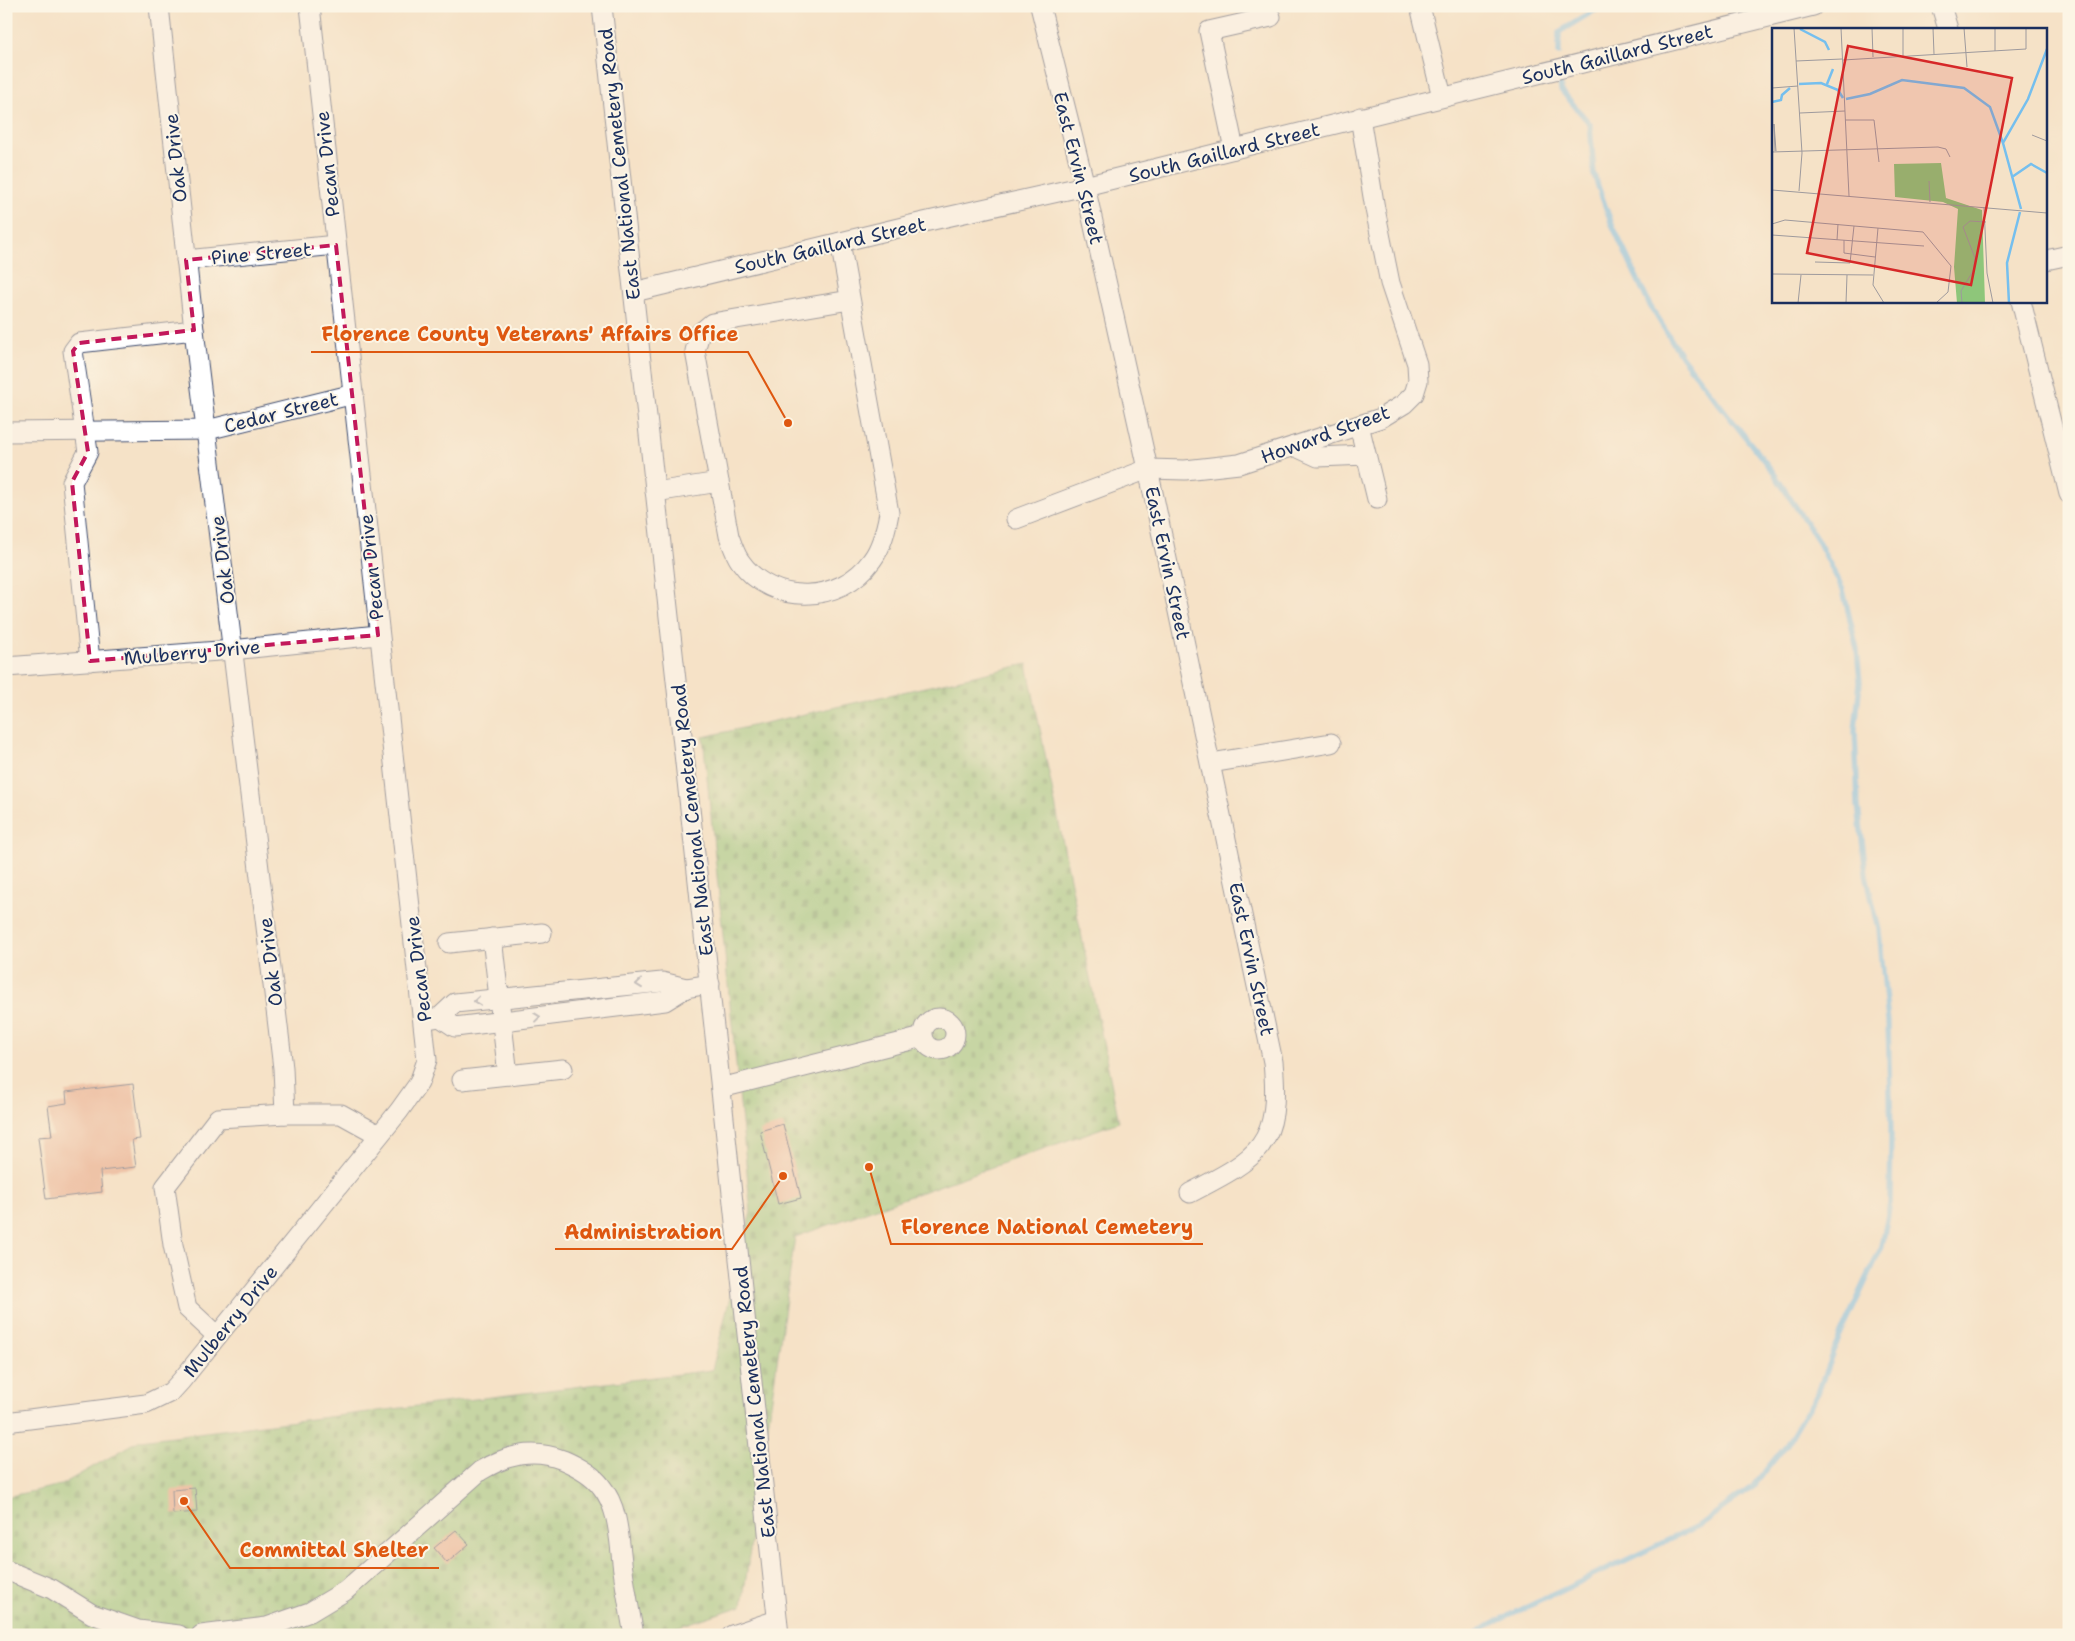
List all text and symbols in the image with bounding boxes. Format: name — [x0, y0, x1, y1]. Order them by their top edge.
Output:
street label: South Gaillard Street — [1519, 19, 1715, 90]
street label: East National Cemetery Road — [593, 27, 646, 301]
inset map — [1772, 28, 2048, 302]
street label: East Ervin Street — [1047, 89, 1110, 247]
street label: Pecan Drive — [309, 110, 345, 218]
street label: Oak Drive — [158, 112, 193, 204]
street label: South Gaillard Street — [1126, 117, 1322, 188]
street label: South Gaillard Street — [732, 211, 928, 280]
street label: Pine Street — [210, 237, 312, 270]
callout: Florence County Veterans' Affairs Office — [311, 317, 748, 352]
text: Florence County Veterans' Affairs Office — [321, 321, 739, 347]
street label: Cedar Street — [221, 386, 341, 439]
street label: Howard Street — [1257, 400, 1393, 469]
street label: East Ervin Street — [1139, 484, 1196, 642]
street label: Pecan Drive — [353, 513, 389, 621]
street label: Oak Drive — [205, 514, 240, 606]
street label: Mulberry Drive — [122, 634, 262, 671]
street label: East National Cemetery Road — [666, 683, 719, 957]
street label: East Ervin Street — [1223, 880, 1280, 1038]
street label: Pecan Drive — [400, 915, 437, 1023]
street label: Oak Drive — [253, 916, 288, 1008]
one-way arrow — [634, 978, 642, 989]
one-way arrow — [473, 995, 481, 1006]
one-way arrow — [534, 1012, 542, 1023]
callout: Florence National Cemetery — [891, 1209, 1203, 1244]
callout: Administration — [555, 1214, 732, 1249]
text: Florence National Cemetery — [901, 1214, 1193, 1240]
text: Administration — [564, 1219, 722, 1245]
street label: Mulberry Drive — [177, 1260, 283, 1383]
street label: East National Cemetery Road — [728, 1265, 781, 1539]
callout: Committal Shelter — [230, 1533, 439, 1568]
text: Committal Shelter — [240, 1537, 429, 1563]

